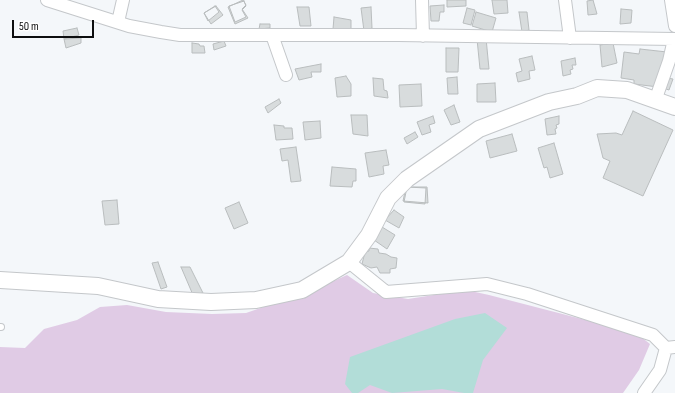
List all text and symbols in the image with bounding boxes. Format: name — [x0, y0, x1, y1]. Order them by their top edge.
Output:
scale bar — [14, 12, 96, 38]
text: 50 m — [19, 19, 39, 34]

